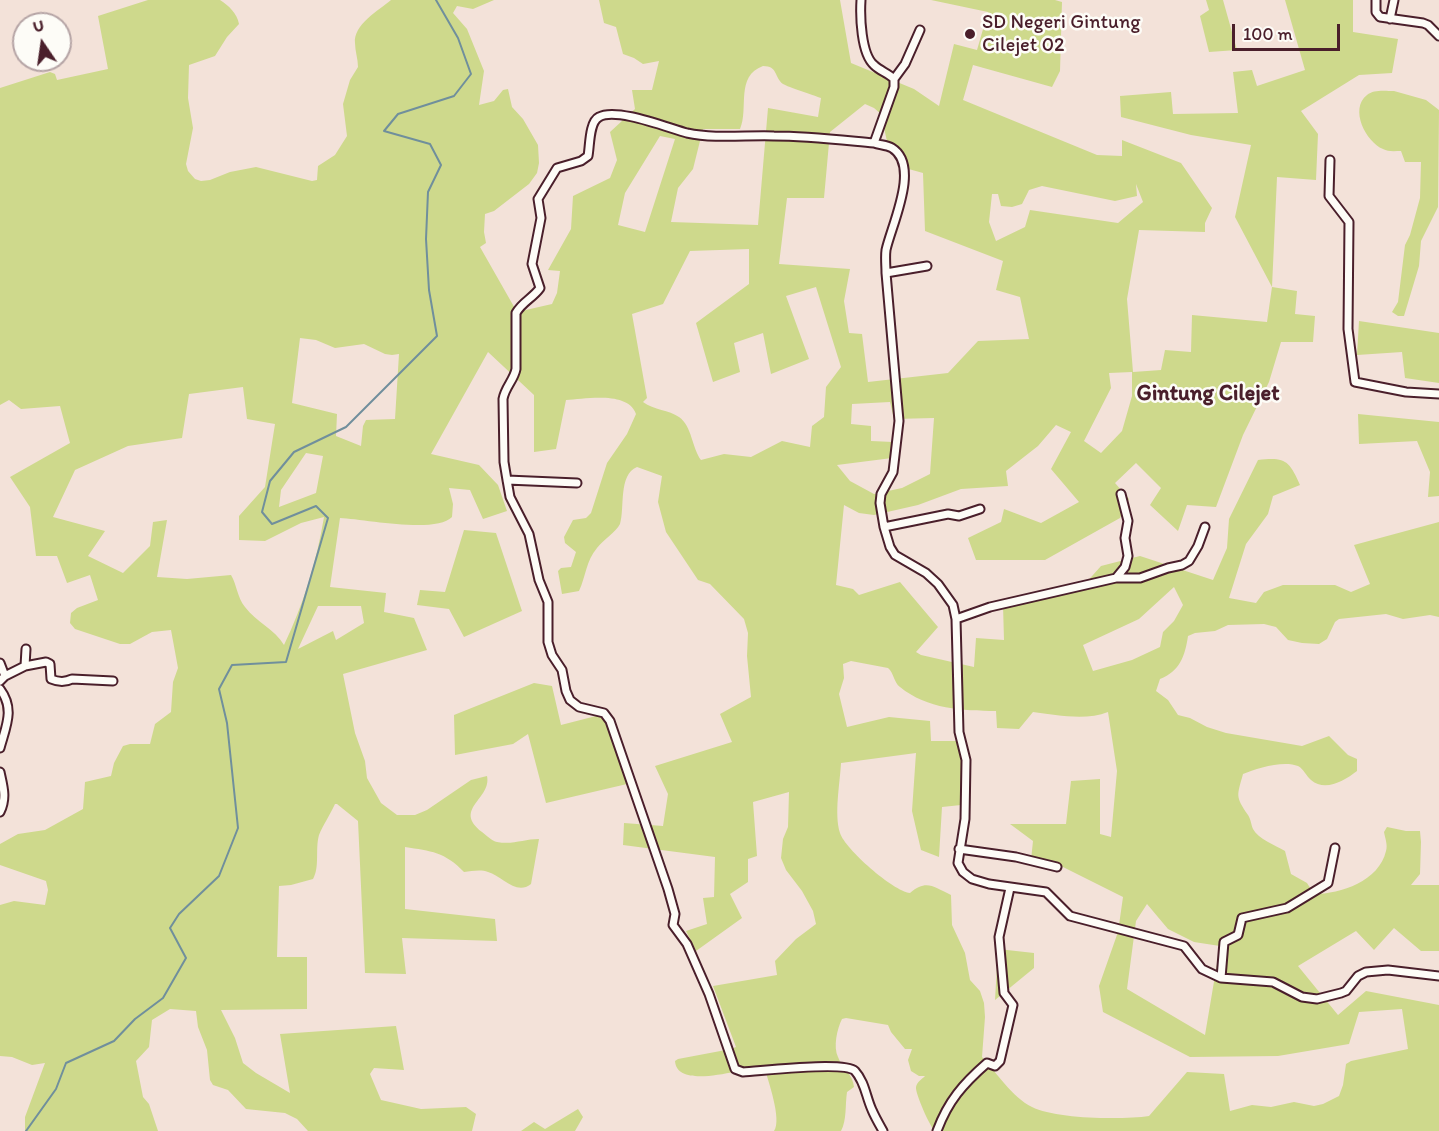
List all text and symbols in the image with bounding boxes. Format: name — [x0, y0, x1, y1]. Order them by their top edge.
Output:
place label: SD Negeri Gintung Cilejet 02 — [982, 11, 1141, 58]
north arrow — [12, 12, 72, 72]
scale bar — [1235, 12, 1343, 50]
text: U — [31, 15, 46, 36]
text: 100 m — [1243, 23, 1293, 45]
marker: SD Negeri Gintung Cilejet 02 — [963, 27, 977, 41]
district label: Gintung Cilejet — [1137, 381, 1279, 407]

